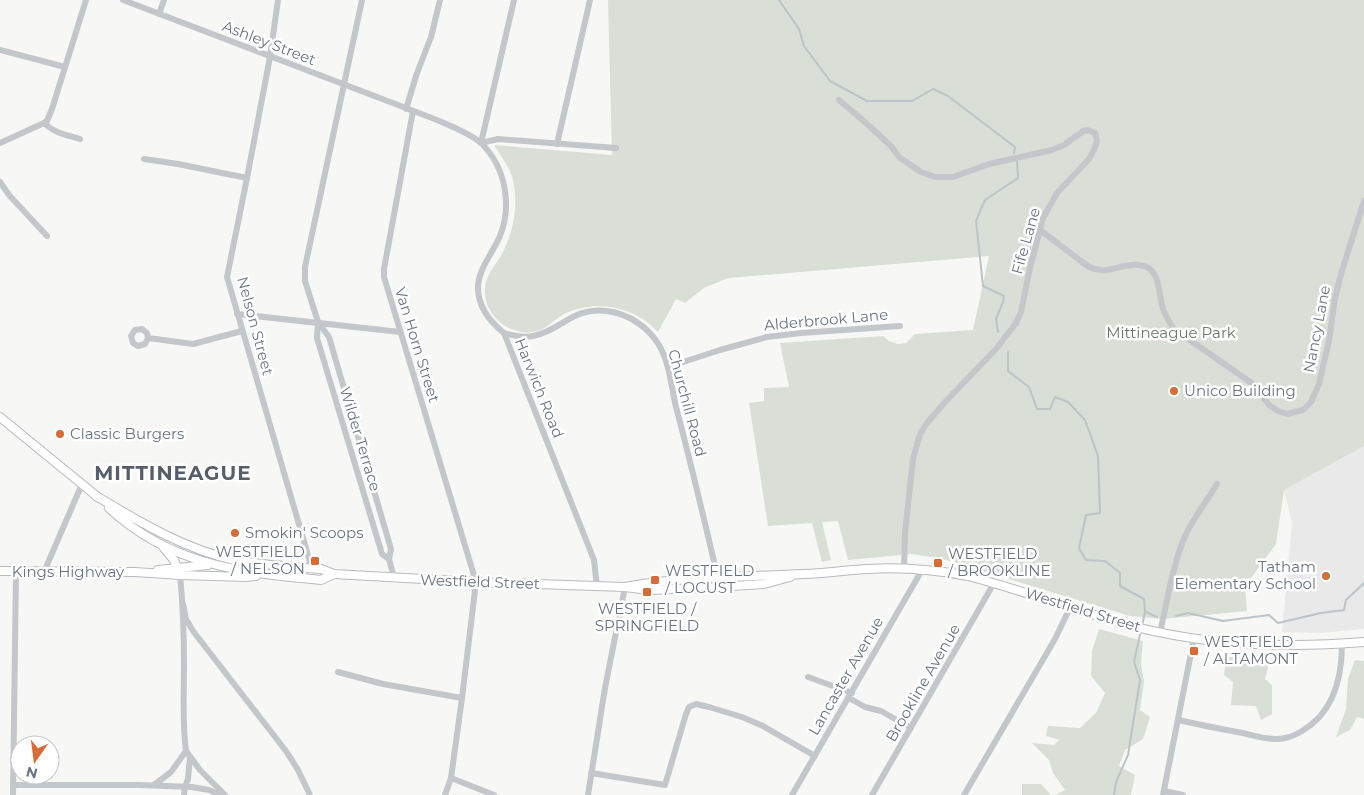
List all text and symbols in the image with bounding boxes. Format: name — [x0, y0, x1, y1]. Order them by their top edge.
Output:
street label: Ashley Street — [220, 16, 319, 69]
street label: Fife Lane — [1007, 205, 1044, 276]
street label: Nelson Street — [233, 274, 278, 377]
street label: Nancy Lane — [1299, 284, 1334, 374]
street label: Van Horn Street — [391, 285, 444, 405]
street label: Alderbrook Lane — [763, 305, 889, 334]
park label: Mittineague Park — [1106, 323, 1236, 342]
street label: Harwich Road — [511, 335, 568, 441]
street label: Churchill Road — [664, 347, 711, 459]
place label: Unico Building — [1184, 381, 1296, 400]
street label: Wilder Terrace — [336, 384, 385, 493]
marker: Unico Building — [1168, 385, 1180, 397]
place label: Classic Burgers — [70, 424, 184, 443]
marker: Classic Burgers — [54, 428, 66, 440]
district label: MITTINEAGUE — [94, 461, 252, 485]
place label: Smokin' Scoops — [245, 523, 364, 542]
marker: Smokin' Scoops — [229, 527, 241, 539]
place label: WESTFIELD / NELSON — [216, 542, 305, 578]
place label: WESTFIELD / BROOKLINE — [947, 544, 1051, 580]
marker: WESTFIELD / NELSON — [309, 555, 321, 567]
marker: WESTFIELD / BROOKLINE — [932, 557, 944, 569]
place label: Tatham Elementary School — [1175, 557, 1316, 593]
place label: WESTFIELD / LOCUST — [664, 561, 754, 597]
street label: Kings Highway — [12, 562, 125, 581]
street label: Westfield Street — [420, 570, 540, 593]
marker: Tatham Elementary School — [1320, 570, 1332, 582]
marker: WESTFIELD / LOCUST — [649, 574, 661, 586]
street label: Westfield Street — [1023, 583, 1143, 636]
marker: WESTFIELD / SPRINGFIELD — [641, 586, 653, 598]
place label: WESTFIELD / SPRINGFIELD — [595, 599, 699, 635]
street label: Lancaster Avenue — [804, 613, 887, 738]
street label: Brookline Avenue — [881, 621, 964, 745]
place label: WESTFIELD / ALTAMONT — [1203, 632, 1298, 668]
marker: WESTFIELD / ALTAMONT — [1188, 645, 1200, 657]
north arrow — [10, 735, 60, 785]
text: N — [24, 763, 40, 783]

